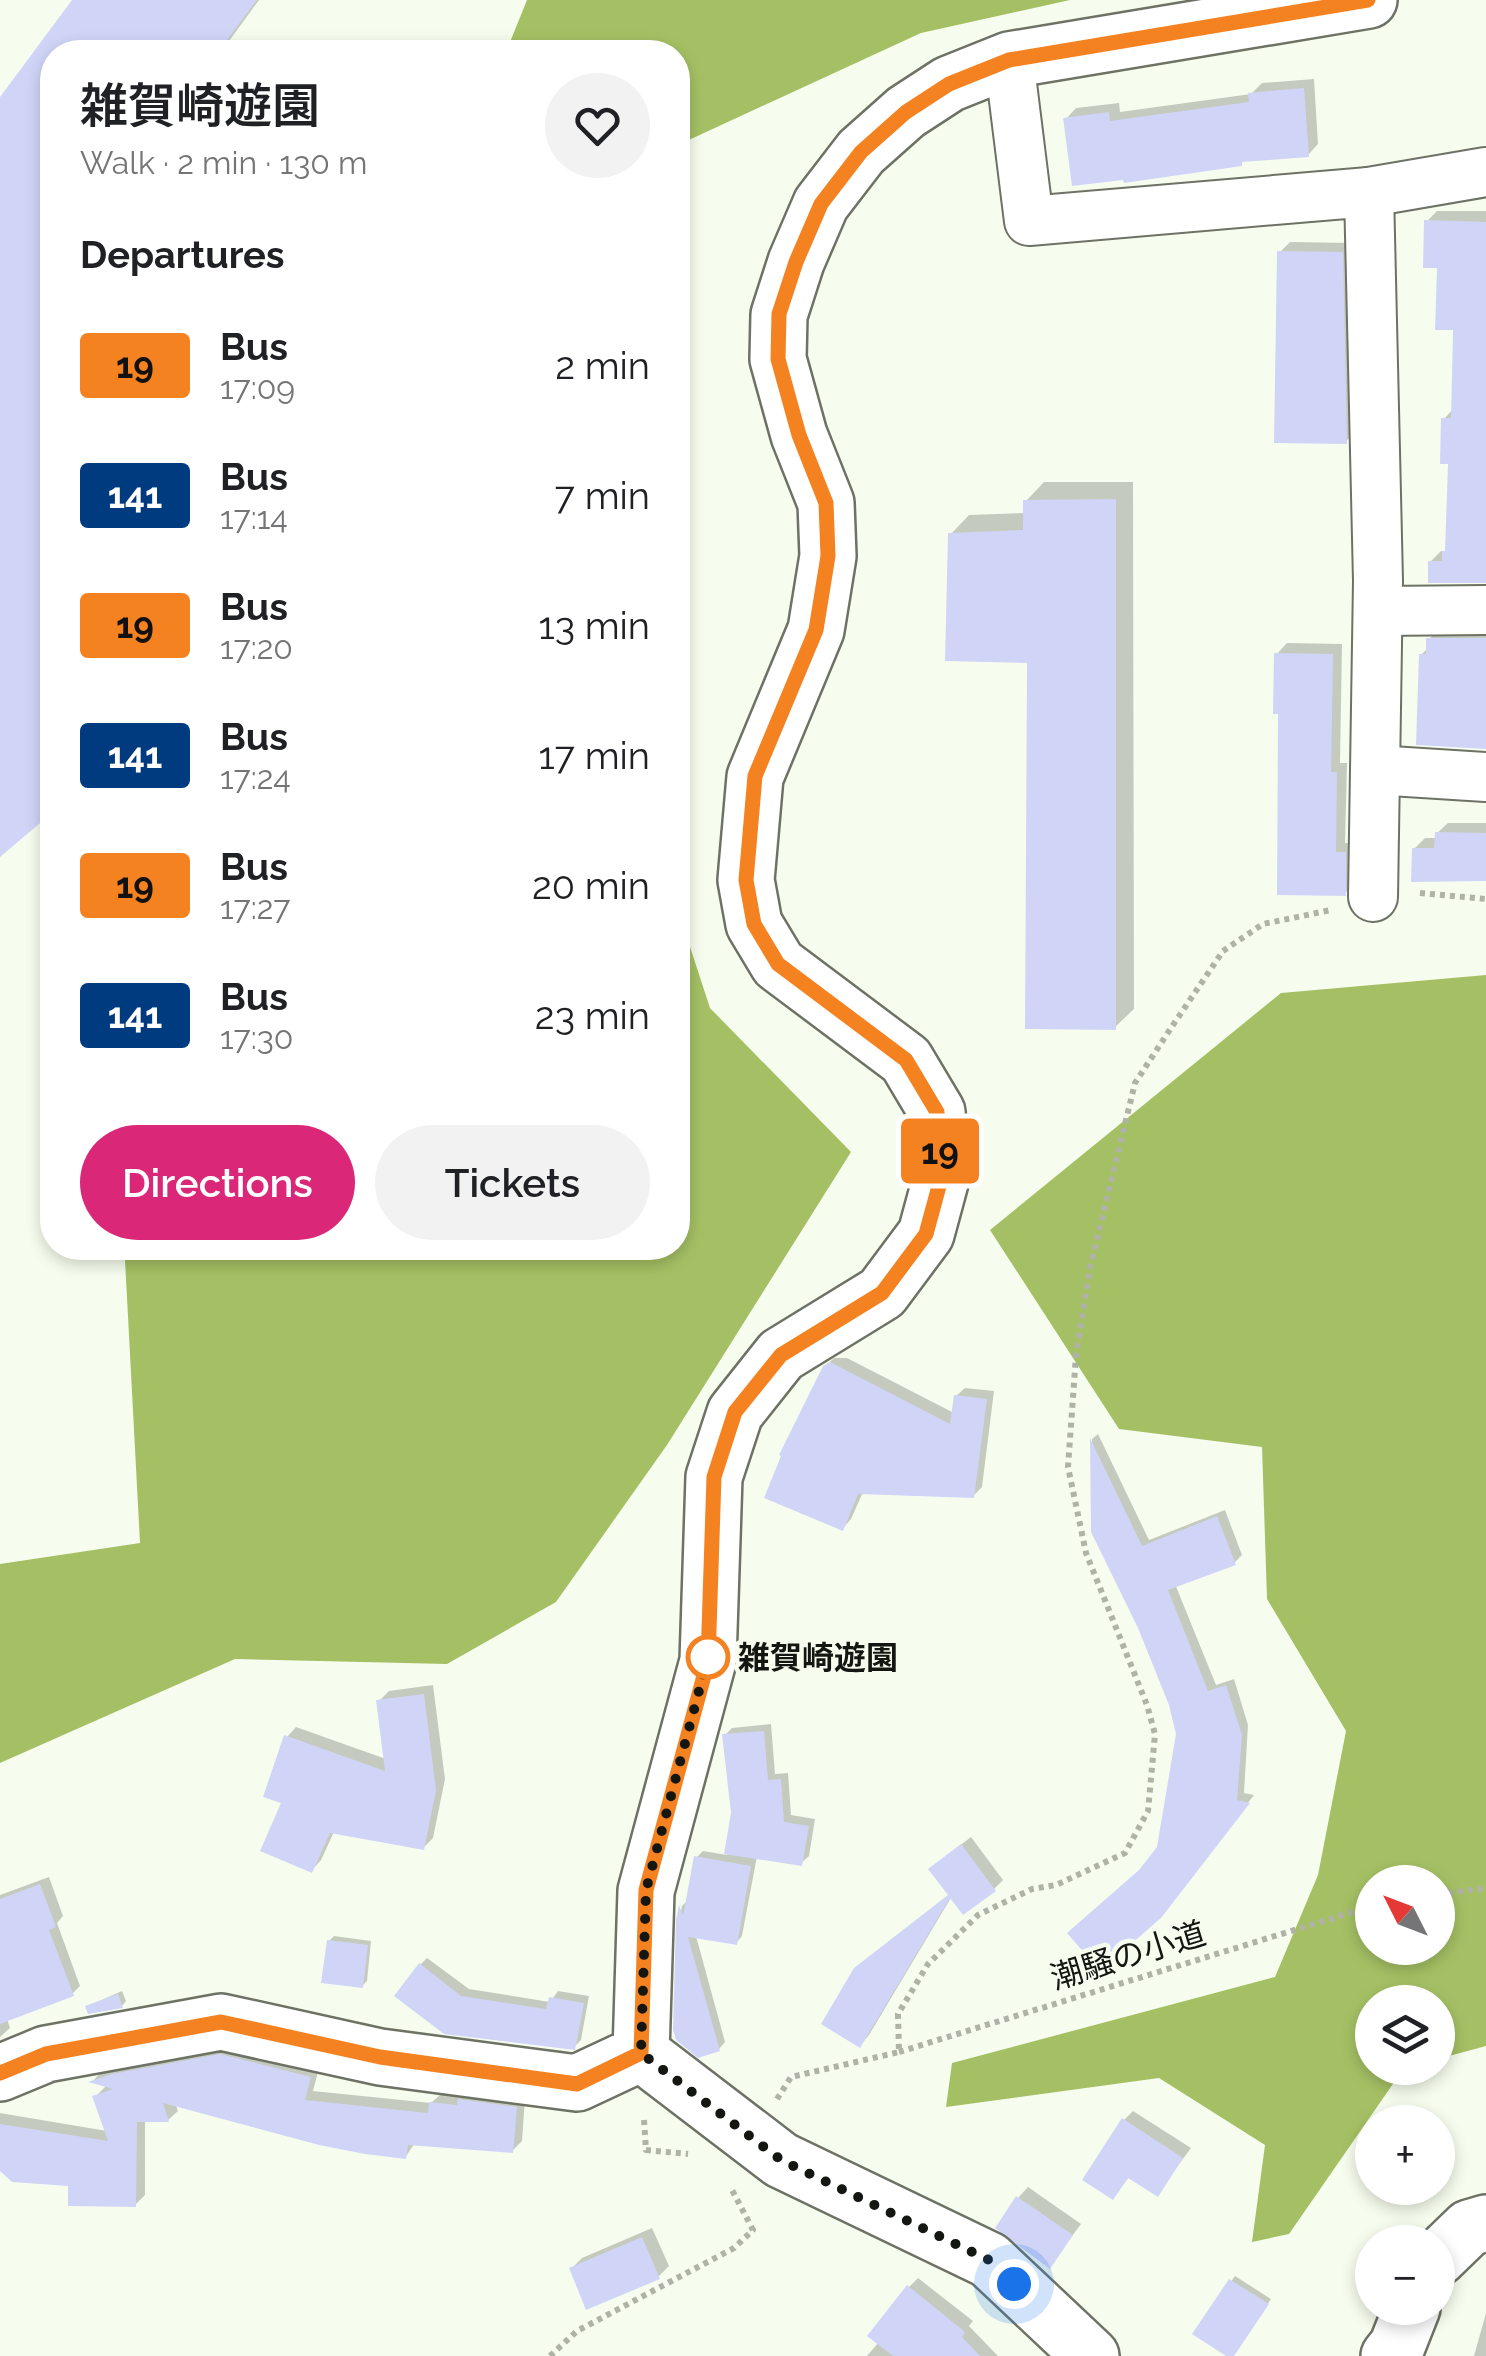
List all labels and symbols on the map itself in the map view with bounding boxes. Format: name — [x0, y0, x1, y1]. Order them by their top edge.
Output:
line badge: 19 — [895, 1118, 985, 1184]
marker: 雑賀崎遊園 — [687, 1636, 729, 1678]
place label: 雑賀崎遊園 — [738, 1639, 898, 1676]
north arrow — [1355, 1865, 1455, 1965]
street label: 潮騒の小道 — [1046, 1914, 1210, 1996]
your location — [989, 2259, 1039, 2309]

